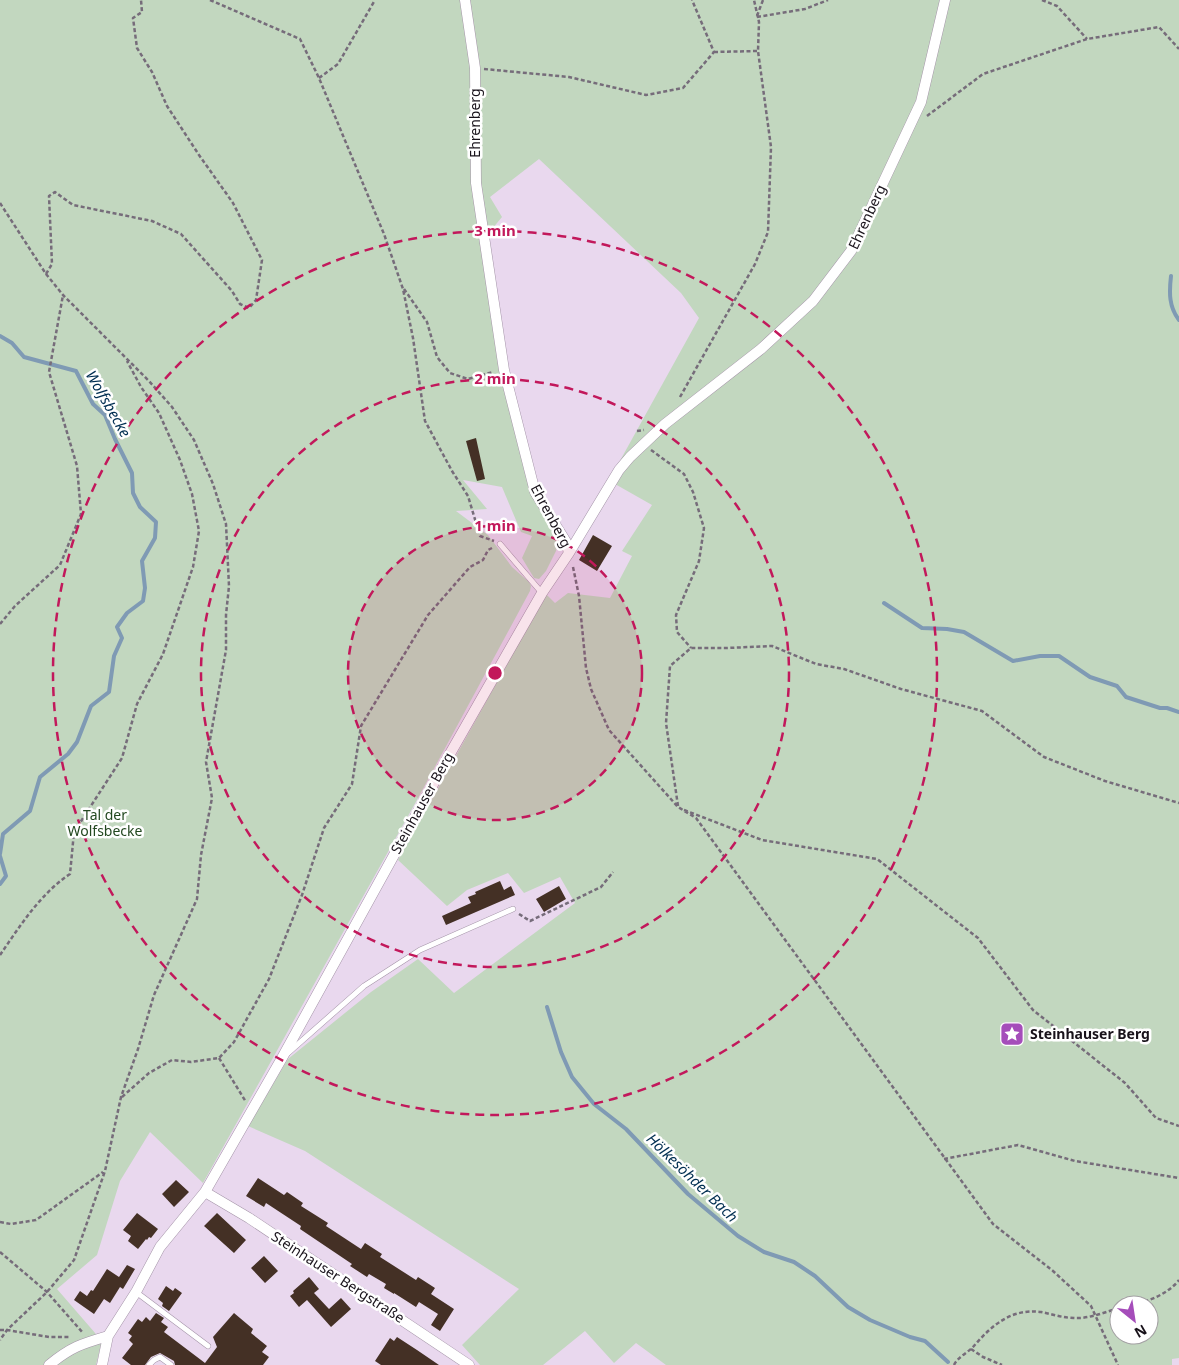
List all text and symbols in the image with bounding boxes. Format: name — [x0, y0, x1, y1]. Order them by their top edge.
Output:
street label: Ehrenberg — [465, 88, 484, 158]
street label: Ehrenberg — [843, 181, 890, 252]
text: 3 min — [474, 220, 516, 240]
water label: Wolfsbecke — [82, 367, 136, 441]
text: 2 min — [474, 368, 516, 388]
street label: Ehrenberg — [527, 481, 576, 551]
text: 1 min — [474, 515, 516, 535]
centre of rings — [486, 664, 504, 682]
street label: Steinhauser Berg — [386, 749, 457, 857]
park label: Tal der Wolfsbecke — [68, 805, 143, 840]
place icon: Steinhauser Berg — [999, 1021, 1025, 1047]
place label: Steinhauser Berg — [1030, 1024, 1150, 1043]
water label: Hölkesöhder Bach — [643, 1128, 743, 1226]
street label: Steinhauser Bergstraße — [268, 1226, 409, 1327]
north arrow — [1109, 1295, 1159, 1345]
text: N — [1131, 1321, 1150, 1343]

